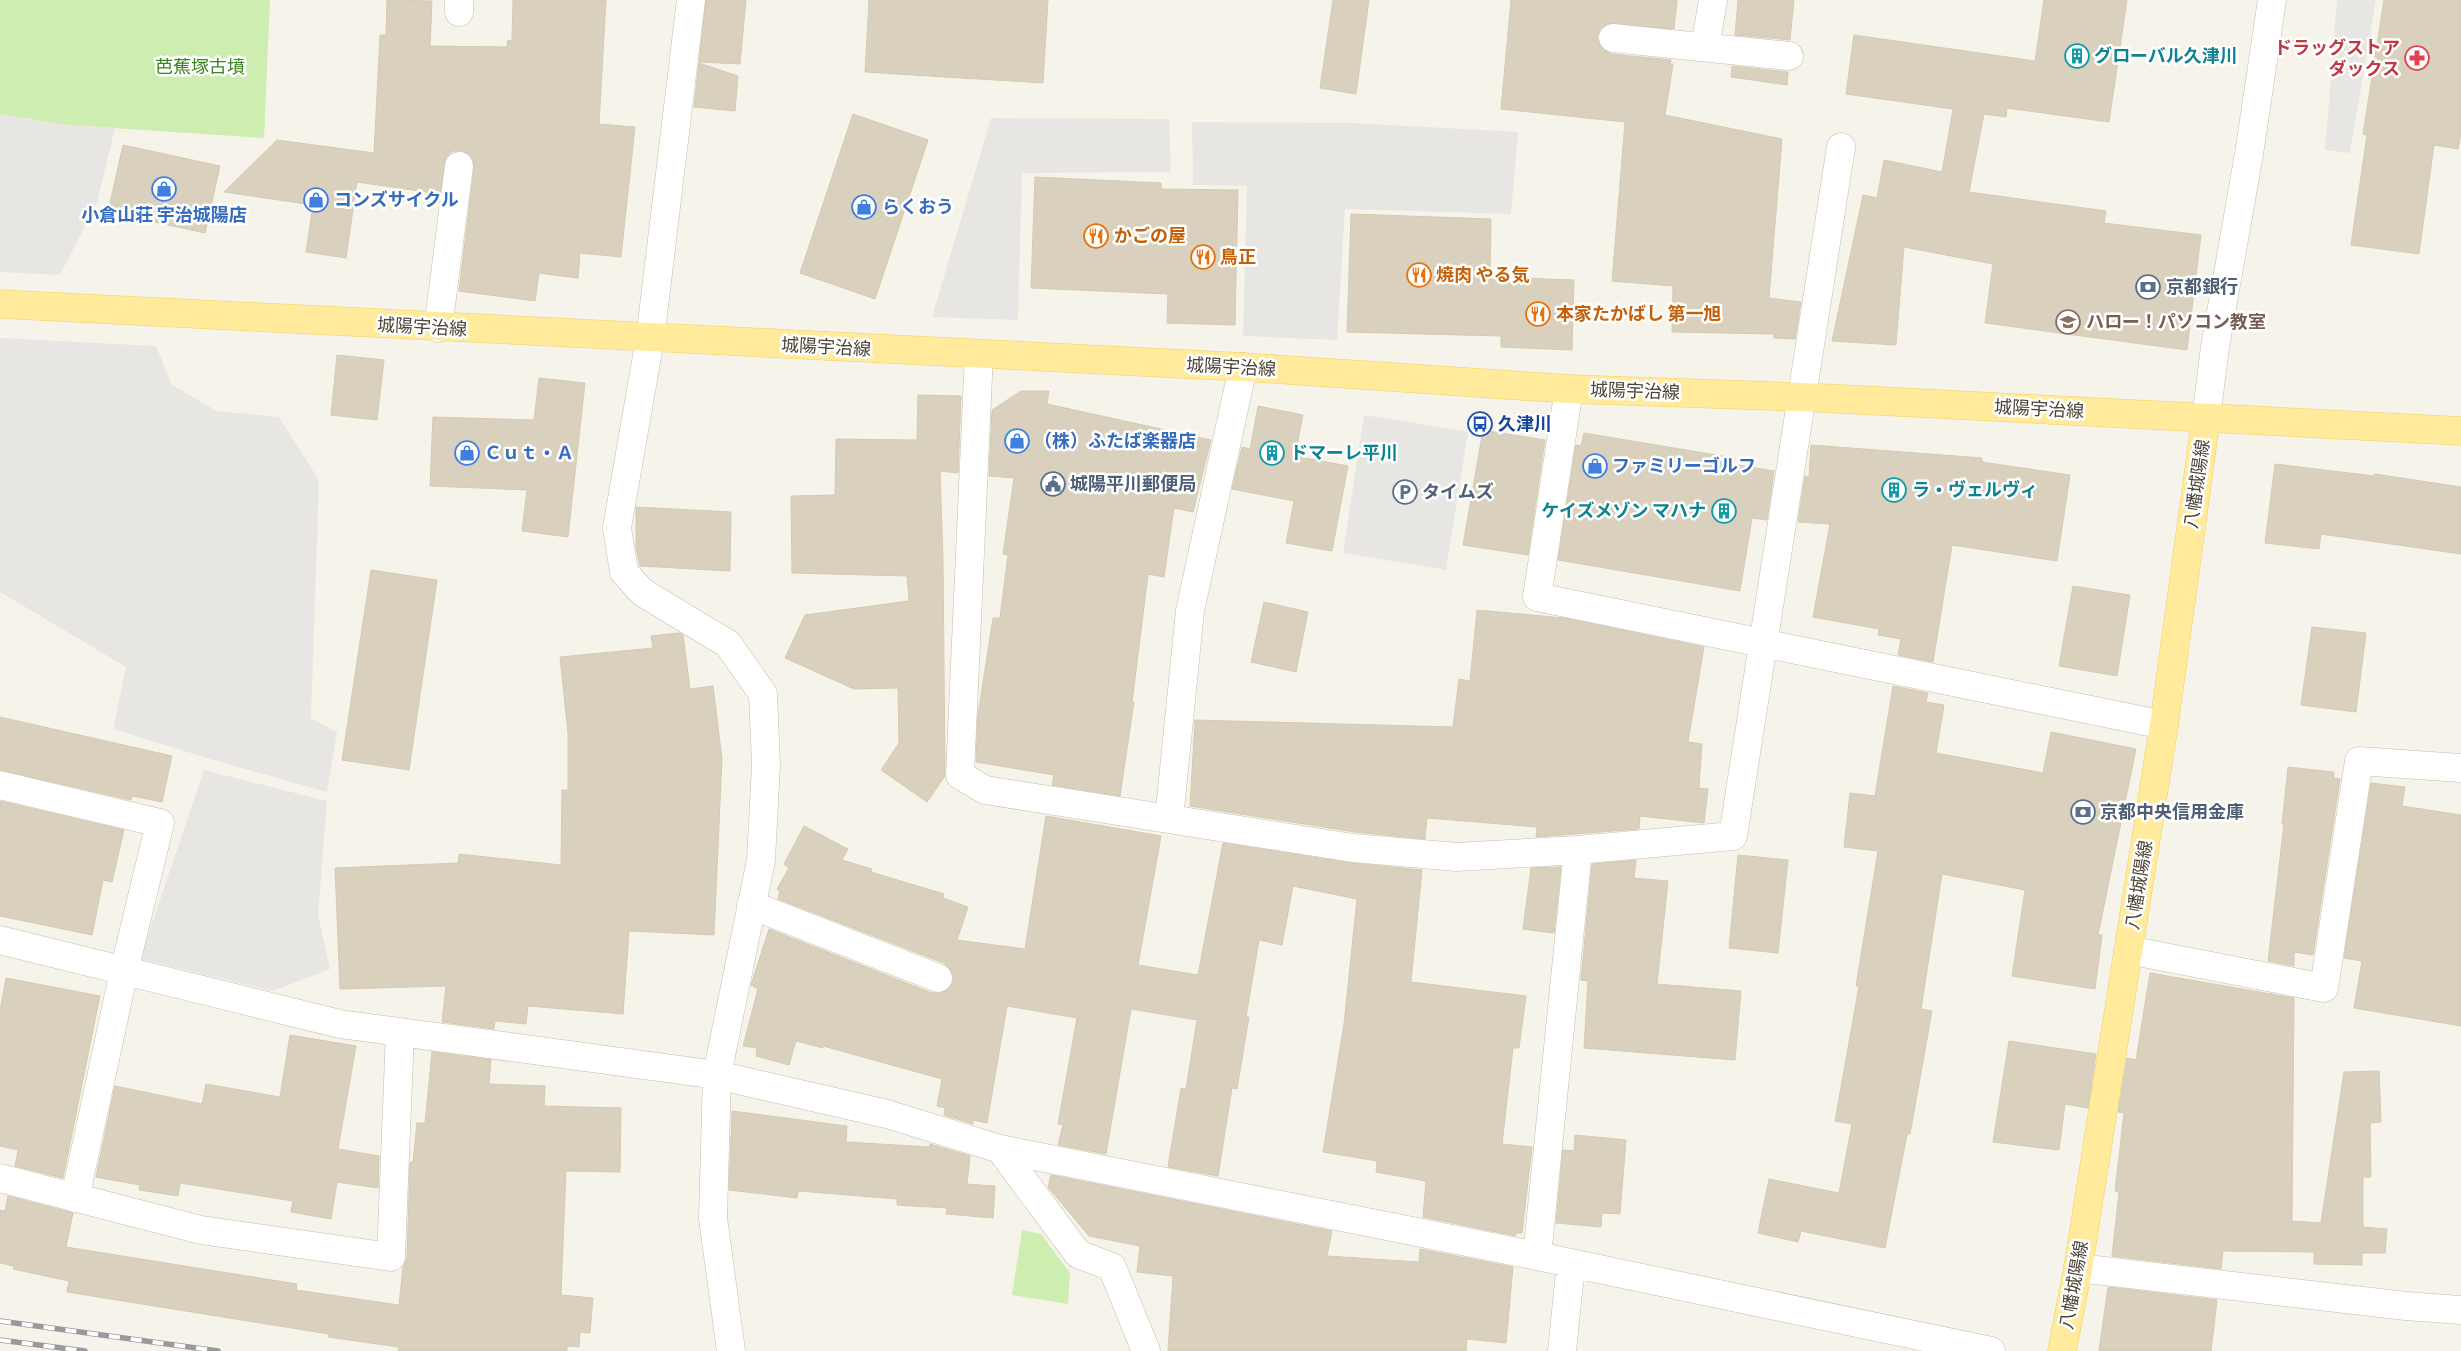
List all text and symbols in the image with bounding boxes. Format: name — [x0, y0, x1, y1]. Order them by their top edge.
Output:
place label: ドラッグストア ダックス — [2274, 36, 2400, 82]
building icon: グローバル久津川 — [2064, 43, 2090, 69]
place label: グローバル久津川 — [2094, 44, 2238, 69]
pharmacy icon: ドラッグストア ダックス — [2404, 45, 2430, 71]
park label: 芭蕉塚古墳 — [155, 55, 245, 80]
shop icon: 小倉山荘 宇治城陽店 — [151, 176, 177, 202]
shop icon: コンズサイクル — [303, 187, 329, 213]
place label: コンズサイクル — [334, 188, 459, 213]
shop icon: らくおう — [851, 194, 877, 220]
place label: らくおう — [882, 195, 954, 220]
place label: 小倉山荘 宇治城陽店 — [81, 203, 247, 228]
restaurant icon: かごの屋 — [1083, 223, 1109, 249]
place label: かごの屋 — [1114, 224, 1186, 249]
restaurant icon: 鳥正 — [1190, 244, 1216, 270]
place label: 鳥正 — [1220, 245, 1256, 270]
restaurant icon: 焼肉 やる気 — [1406, 262, 1432, 288]
place label: 焼肉 やる気 — [1436, 263, 1530, 288]
bank icon: 京都銀行 — [2135, 274, 2161, 300]
place label: 京都銀行 — [2166, 275, 2238, 300]
restaurant icon: 本家たかばし 第一旭 — [1525, 301, 1551, 327]
place label: 本家たかばし 第一旭 — [1556, 302, 1722, 327]
school or university icon: ハロー！パソコン教室 — [2055, 309, 2081, 335]
place label: ハロー！パソコン教室 — [2086, 310, 2266, 335]
street label: 城陽宇治線 — [376, 313, 468, 342]
street label: 城陽宇治線 — [780, 333, 872, 362]
street label: 城陽宇治線 — [1185, 353, 1277, 382]
street label: 城陽宇治線 — [1590, 377, 1680, 406]
street label: 城陽宇治線 — [1993, 395, 2085, 424]
bus stop icon: 久津川 — [1467, 411, 1493, 437]
place label: 久津川 — [1498, 412, 1552, 437]
shop icon: （株）ふたば楽器店 — [1004, 428, 1030, 454]
place label: （株）ふたば楽器店 — [1034, 429, 1196, 454]
street label: 八幡城陽線 — [2179, 438, 2216, 530]
shop icon: Ｃｕｔ・Ａ — [454, 440, 480, 466]
building icon: ドマーレ平川 — [1259, 440, 1285, 466]
place label: Ｃｕｔ・Ａ — [484, 441, 574, 466]
place label: ドマーレ平川 — [1290, 441, 1398, 466]
shop icon: ファミリーゴルフ — [1582, 453, 1608, 479]
place label: ファミリーゴルフ — [1612, 454, 1756, 479]
public building icon: 城陽平川郵便局 — [1040, 471, 1066, 497]
place label: 城陽平川郵便局 — [1070, 472, 1196, 497]
building icon: ラ・ヴェルヴィ — [1881, 477, 1907, 503]
place label: ラ・ヴェルヴィ — [1912, 478, 2038, 503]
parking icon: タイムズ — [1392, 479, 1418, 505]
place label: タイムズ — [1422, 480, 1494, 505]
building icon: ケイズメゾン マハナ — [1711, 498, 1737, 524]
place label: ケイズメゾン マハナ — [1541, 499, 1706, 524]
bank icon: 京都中央信用金庫 — [2070, 799, 2096, 825]
place label: 京都中央信用金庫 — [2100, 800, 2244, 825]
street label: 八幡城陽線 — [2120, 839, 2159, 931]
street label: 八幡城陽線 — [2054, 1239, 2095, 1332]

